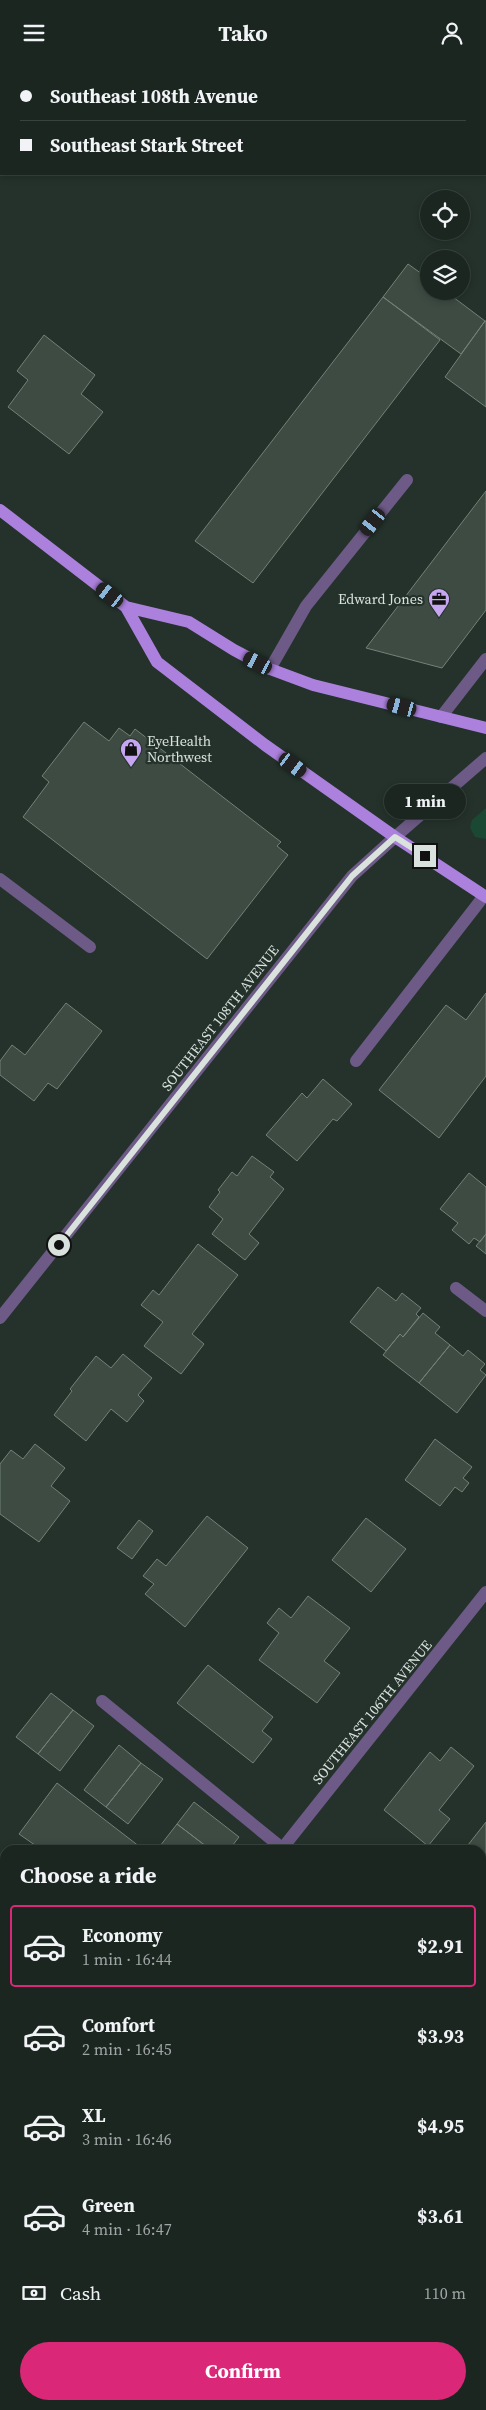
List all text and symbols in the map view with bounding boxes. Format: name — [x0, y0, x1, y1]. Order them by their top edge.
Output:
text: Tako — [218, 18, 268, 48]
icon: menu — [20, 19, 48, 47]
icon: person — [438, 19, 466, 47]
text: Southeast 108th Avenue — [50, 83, 258, 109]
text: Southeast Stark Street — [50, 132, 243, 158]
map controls — [420, 190, 470, 300]
button: locate — [420, 190, 470, 240]
button: layers — [420, 250, 470, 300]
car — [357, 506, 388, 538]
car — [93, 580, 126, 610]
office icon: Edward Jones — [427, 587, 451, 618]
place label: Edward Jones — [338, 589, 423, 609]
car — [241, 650, 274, 676]
car — [385, 696, 418, 718]
place label: EyeHealth Northwest — [147, 731, 212, 767]
shop icon: EyeHealth Northwest — [119, 737, 143, 768]
car — [276, 750, 309, 780]
callout: 1 min — [384, 783, 466, 819]
text: 1 min — [404, 790, 446, 812]
route end — [414, 845, 436, 867]
street label: SOUTHEAST 108TH AVENUE — [157, 941, 283, 1095]
route start — [48, 1234, 70, 1256]
street label: SOUTHEAST 106TH AVENUE — [308, 1636, 436, 1788]
text: Choose a ride — [20, 1860, 157, 1890]
text: Economy — [82, 1922, 163, 1948]
icon: car — [22, 1924, 67, 1969]
text: $2.91 — [417, 1933, 464, 1959]
text: 1 min · 16:44 — [82, 1948, 172, 1970]
text: Comfort — [82, 2012, 155, 2038]
icon: car — [22, 2014, 67, 2059]
text: $3.93 — [417, 2023, 464, 2049]
text: 2 min · 16:45 — [82, 2038, 172, 2060]
text: XL — [82, 2102, 105, 2128]
icon: car — [22, 2104, 67, 2149]
text: $4.95 — [417, 2113, 464, 2139]
text: 3 min · 16:46 — [82, 2128, 172, 2150]
text: Green — [82, 2192, 135, 2218]
icon: car — [22, 2194, 67, 2239]
text: $3.61 — [417, 2203, 464, 2229]
text: 4 min · 16:47 — [82, 2218, 172, 2240]
icon: cash — [20, 2279, 48, 2307]
text: Cash — [60, 2280, 101, 2306]
text: 110 m — [424, 2282, 466, 2304]
button: Confirm — [20, 2342, 466, 2400]

